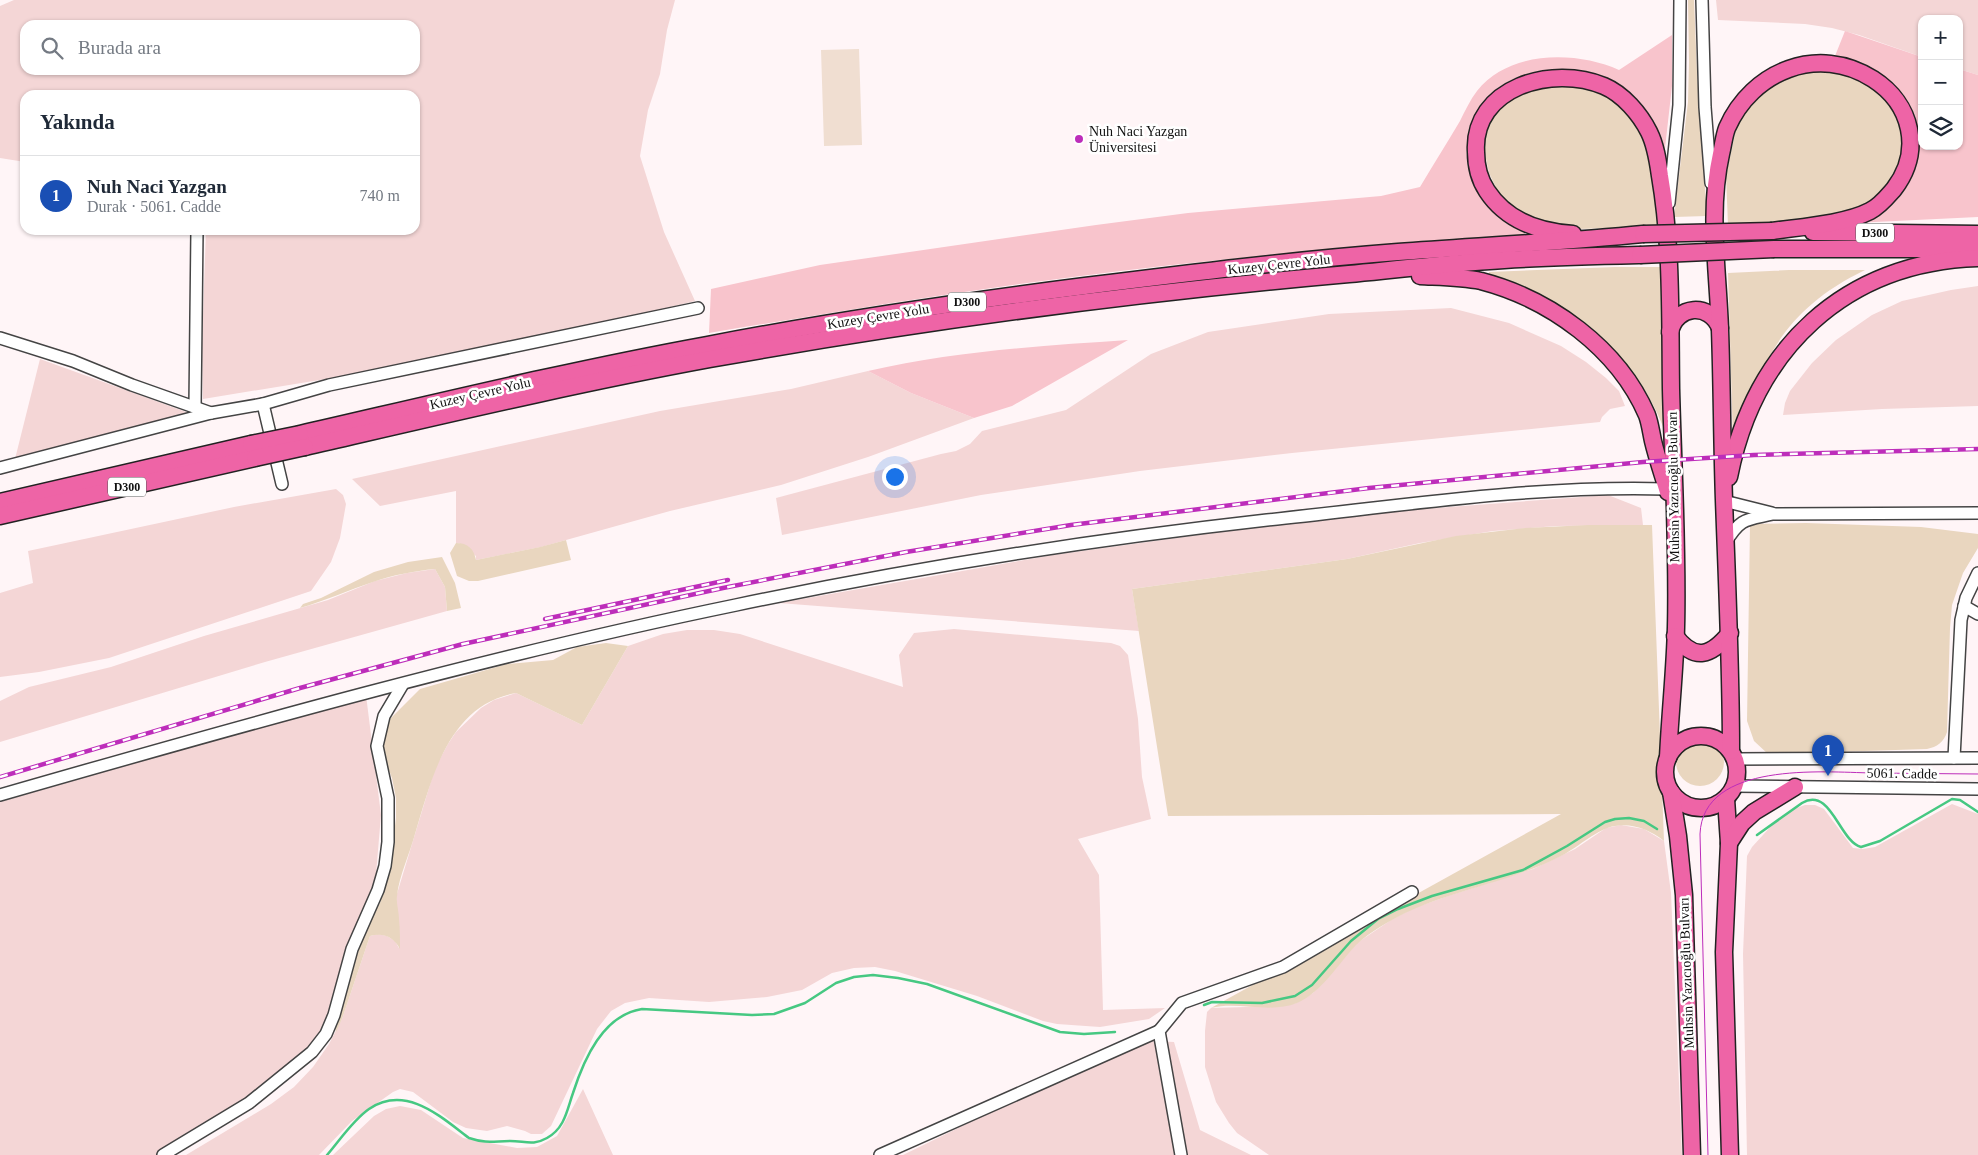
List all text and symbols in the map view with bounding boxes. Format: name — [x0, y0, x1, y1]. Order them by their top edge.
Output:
map controls — [1918, 15, 1963, 150]
button: + — [1918, 15, 1963, 60]
search box — [20, 20, 420, 75]
icon: search — [38, 34, 66, 62]
text: Burada ara — [78, 37, 161, 58]
button: − — [1918, 60, 1963, 105]
button: layers — [1918, 105, 1963, 150]
text: Yakında — [40, 110, 115, 134]
place label: Nuh Naci Yazgan Üniversitesi — [1089, 124, 1187, 155]
marker: Nuh Naci Yazgan Üniversitesi — [1073, 133, 1085, 145]
text: Nuh Naci Yazgan — [87, 176, 227, 197]
text: 1 — [52, 187, 60, 204]
text: 740 m — [360, 187, 400, 204]
text: Durak · 5061. Cadde — [87, 198, 221, 215]
road number: D300 — [1856, 224, 1894, 242]
street label: Kuzey Çevre Yolu — [1227, 252, 1331, 277]
road number: D300 — [948, 292, 986, 312]
street label: Kuzey Çevre Yolu — [826, 301, 930, 332]
street label: Kuzey Çevre Yolu — [428, 375, 532, 412]
street label: Muhsin Yazıcıoğlu Bulvarı — [1665, 411, 1682, 563]
your location — [882, 464, 908, 490]
road number: D300 — [108, 478, 146, 497]
pin: 1 — [1812, 735, 1844, 776]
street label: 5061. Cadde — [1866, 765, 1937, 782]
street label: Muhsin Yazıcıoğlu Bulvarı — [1676, 897, 1697, 1049]

